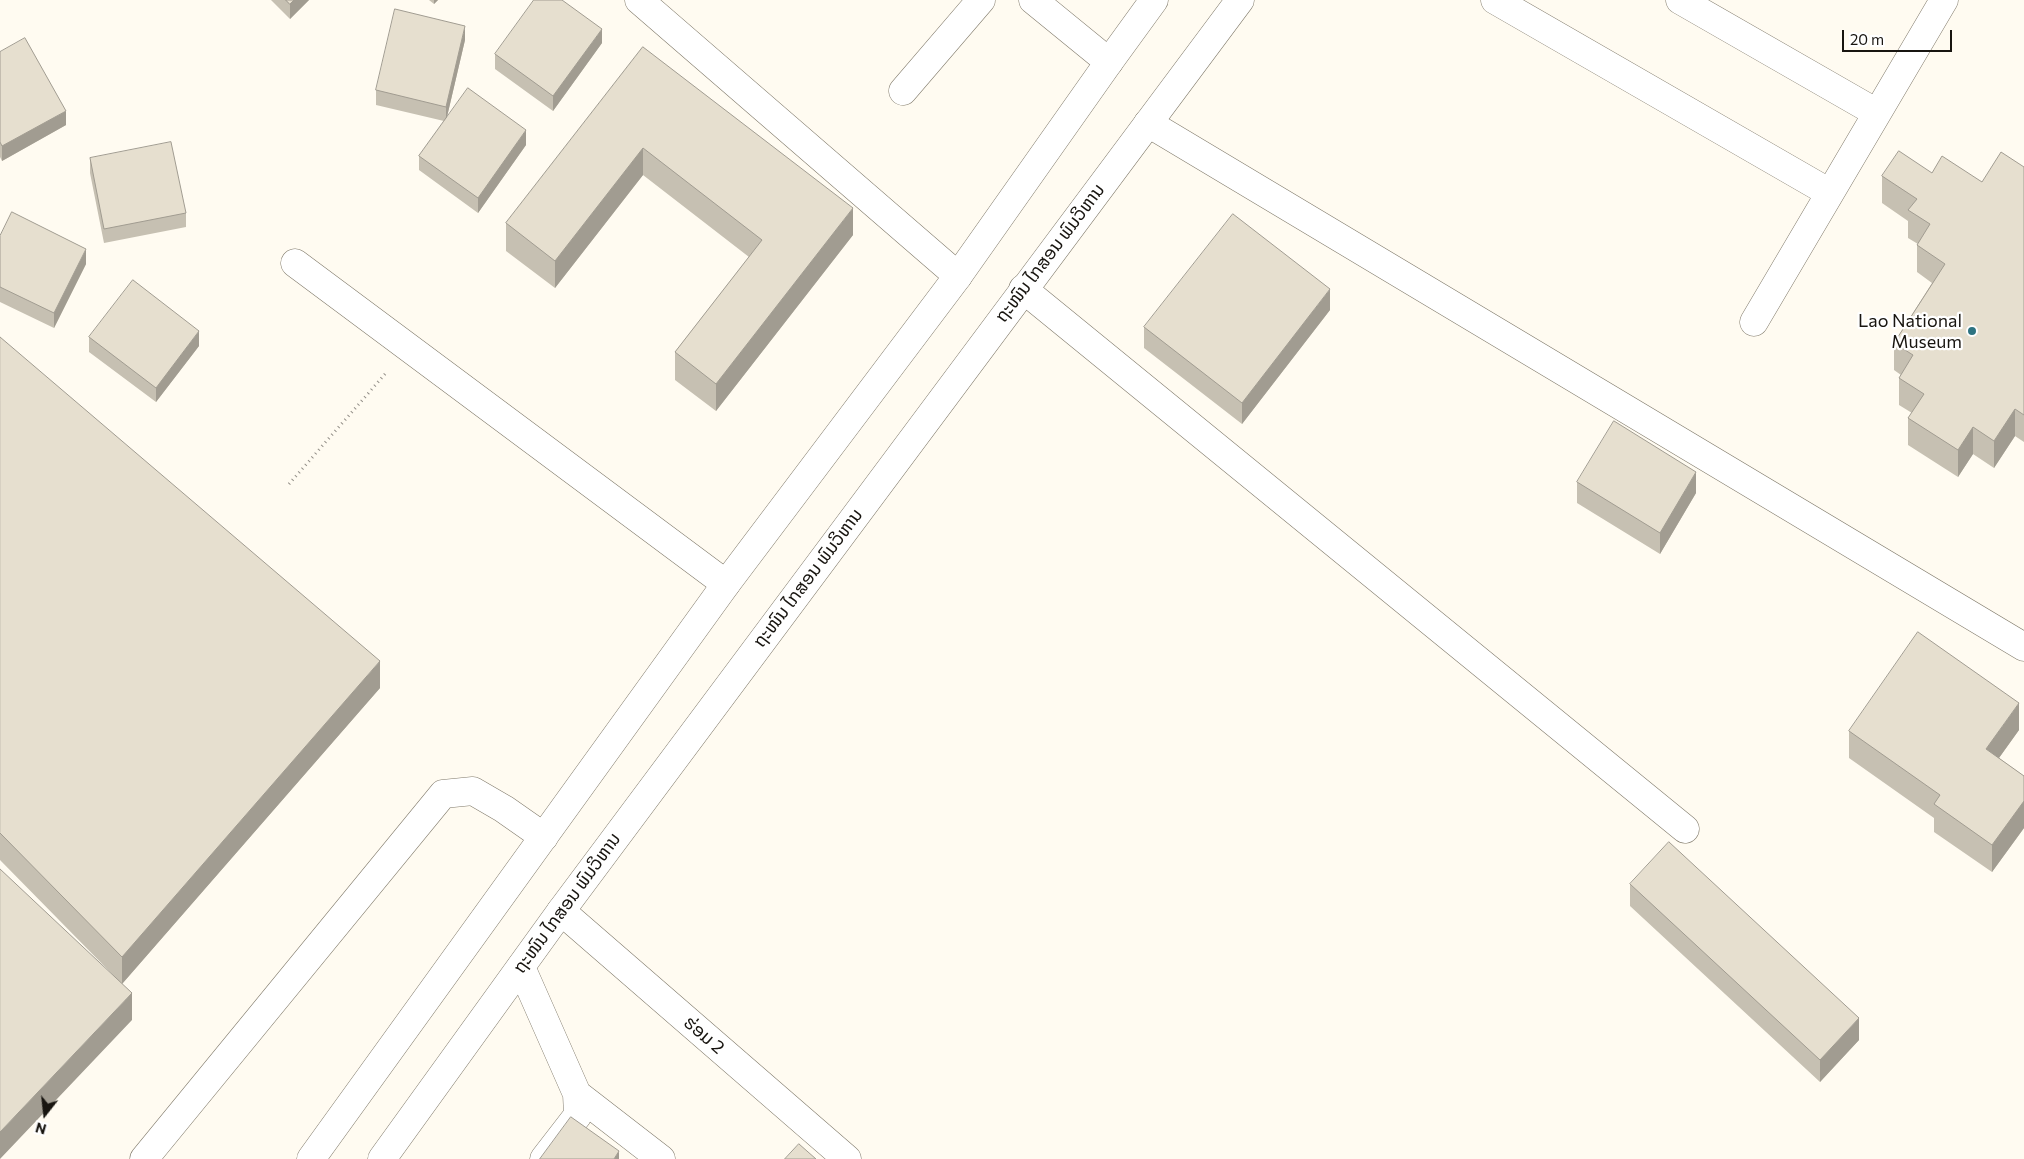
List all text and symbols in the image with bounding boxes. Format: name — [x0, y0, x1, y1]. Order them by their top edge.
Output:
scale bar — [1844, 20, 1954, 52]
text: 20 m — [1850, 30, 1884, 48]
street label: ຖະໜົນ ໄກສອນ ພົມວິຫານ — [991, 179, 1109, 327]
place label: Lao National Museum — [1858, 310, 1962, 352]
marker: Lao National Museum — [1966, 325, 1978, 337]
street label: ຖະໜົນ ໄກສອນ ພົມວິຫານ — [749, 504, 867, 652]
street label: ຖະໜົນ ໄກສອນ ພົມວິຫານ — [509, 829, 625, 977]
street label: ຮ່ອມ 2 — [679, 1012, 729, 1058]
north arrow — [20, 1089, 70, 1139]
text: N — [33, 1119, 48, 1139]

